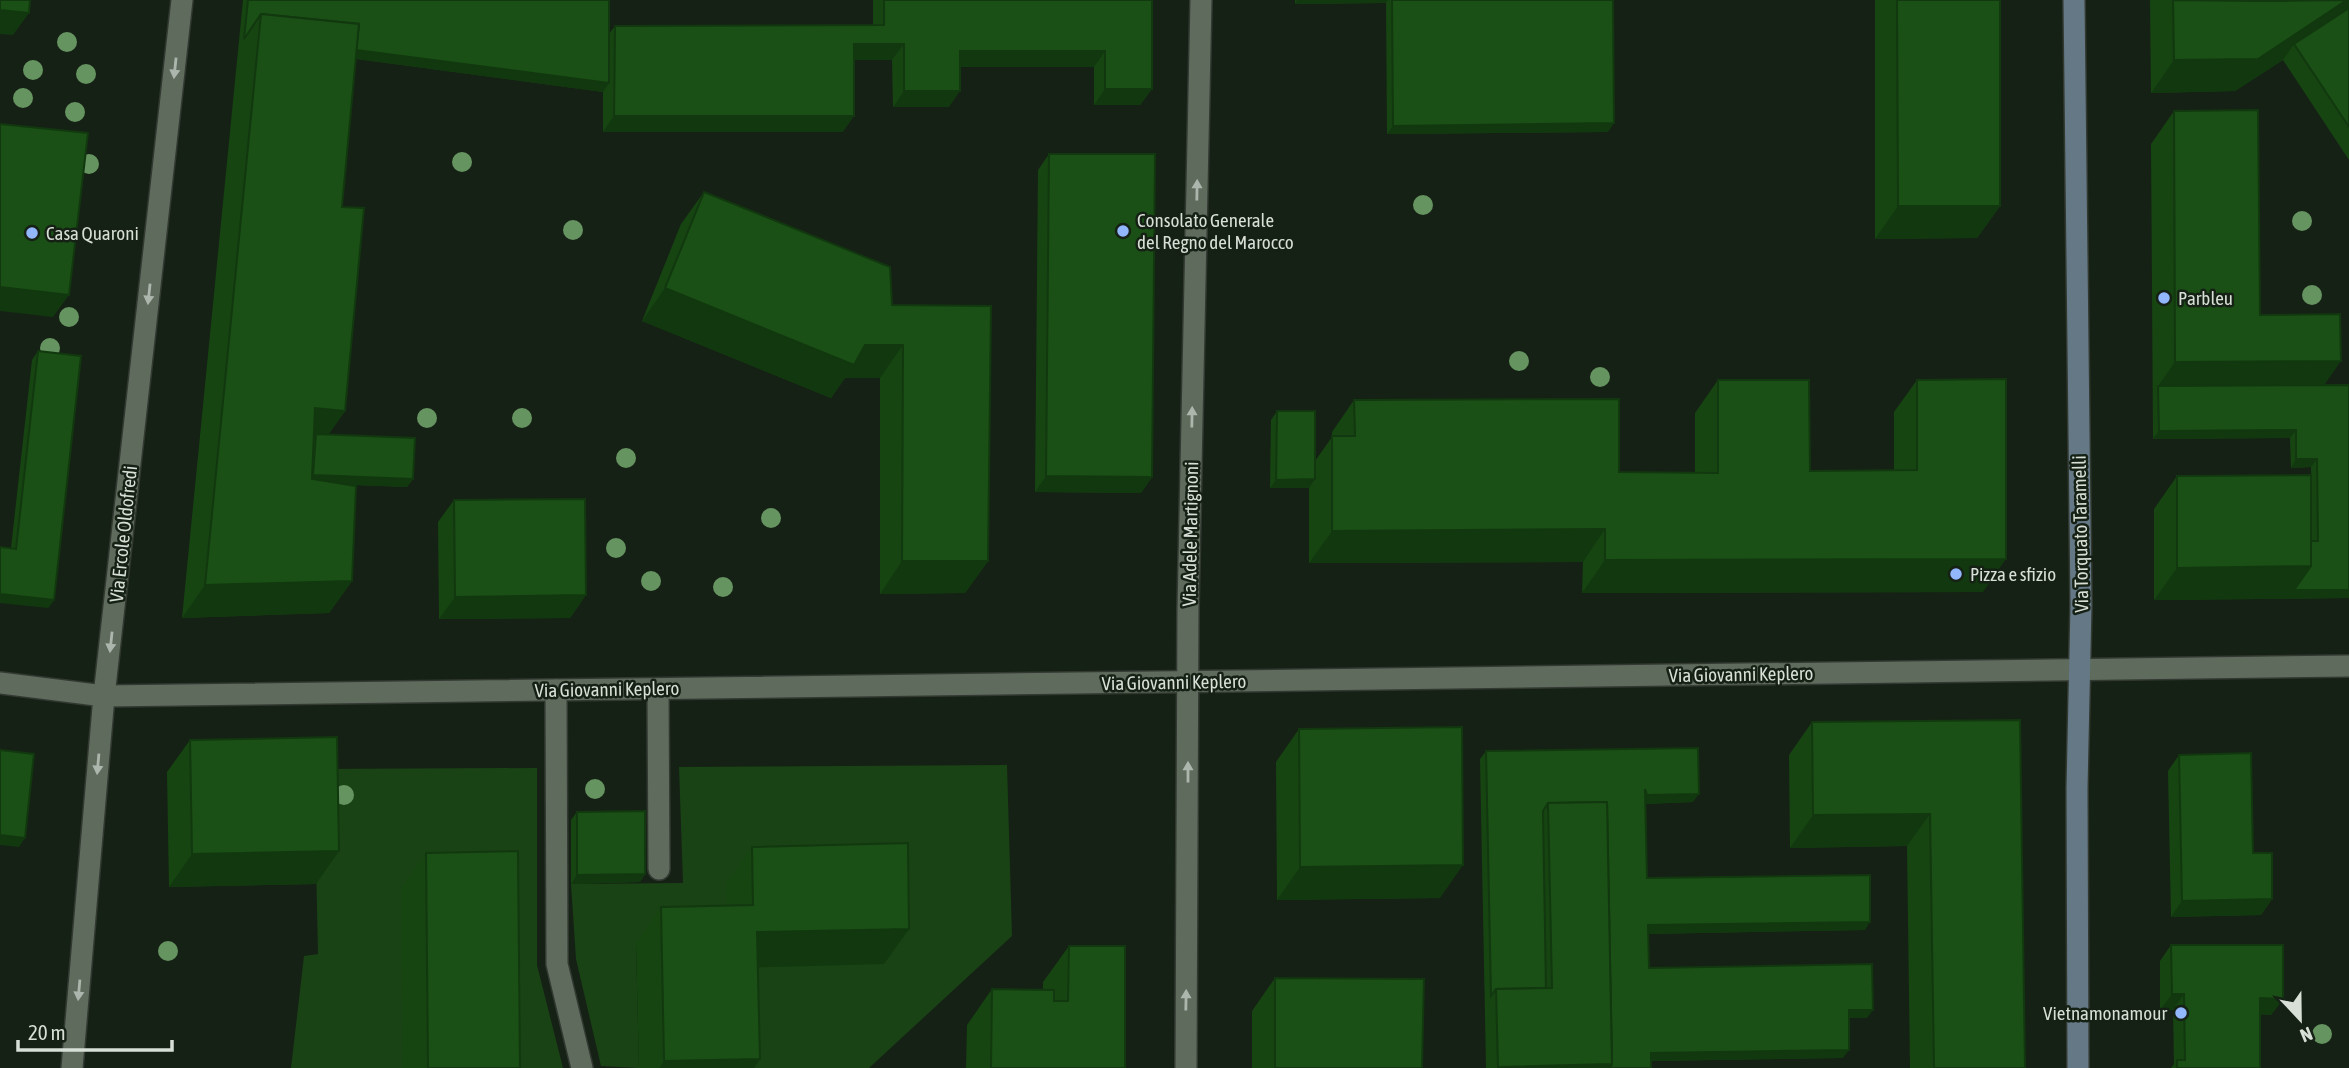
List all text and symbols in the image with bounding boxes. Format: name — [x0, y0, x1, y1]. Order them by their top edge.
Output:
one-way arrow — [169, 57, 180, 79]
one-way arrow — [1191, 179, 1203, 201]
place label: Consolato Generale del Regno del Marocco — [1137, 209, 1294, 253]
place label: Casa Quaroni — [46, 222, 139, 244]
marker: Consolato Generale del Regno del Marocco — [1115, 223, 1131, 239]
marker: Casa Quaroni — [24, 225, 40, 241]
one-way arrow — [144, 283, 155, 305]
place label: Parbleu — [2178, 287, 2233, 309]
marker: Parbleu — [2156, 290, 2172, 306]
one-way arrow — [1186, 406, 1198, 428]
street label: Via Torquato Taramelli — [2068, 455, 2092, 613]
street label: Via Adele Martignoni — [1178, 461, 1202, 607]
street label: Via Ercole Oldofredi — [105, 464, 141, 604]
place label: Pizza e sfizio — [1970, 563, 2056, 585]
marker: Pizza e sfizio — [1948, 566, 1964, 582]
one-way arrow — [105, 631, 116, 653]
street label: Via Giovanni Keplero — [1668, 662, 1814, 686]
street label: Via Giovanni Keplero — [1101, 670, 1247, 694]
street label: Via Giovanni Keplero — [534, 677, 680, 701]
one-way arrow — [92, 753, 103, 775]
one-way arrow — [1182, 761, 1194, 783]
one-way arrow — [73, 980, 84, 1002]
north arrow — [2265, 984, 2335, 1054]
one-way arrow — [1181, 989, 1192, 1011]
place label: Vietnamonamour — [2043, 1002, 2167, 1024]
marker: Vietnamonamour — [2173, 1005, 2189, 1021]
scale bar — [18, 1009, 172, 1052]
text: 20 m — [28, 1020, 66, 1044]
text: N — [2297, 1022, 2316, 1047]

